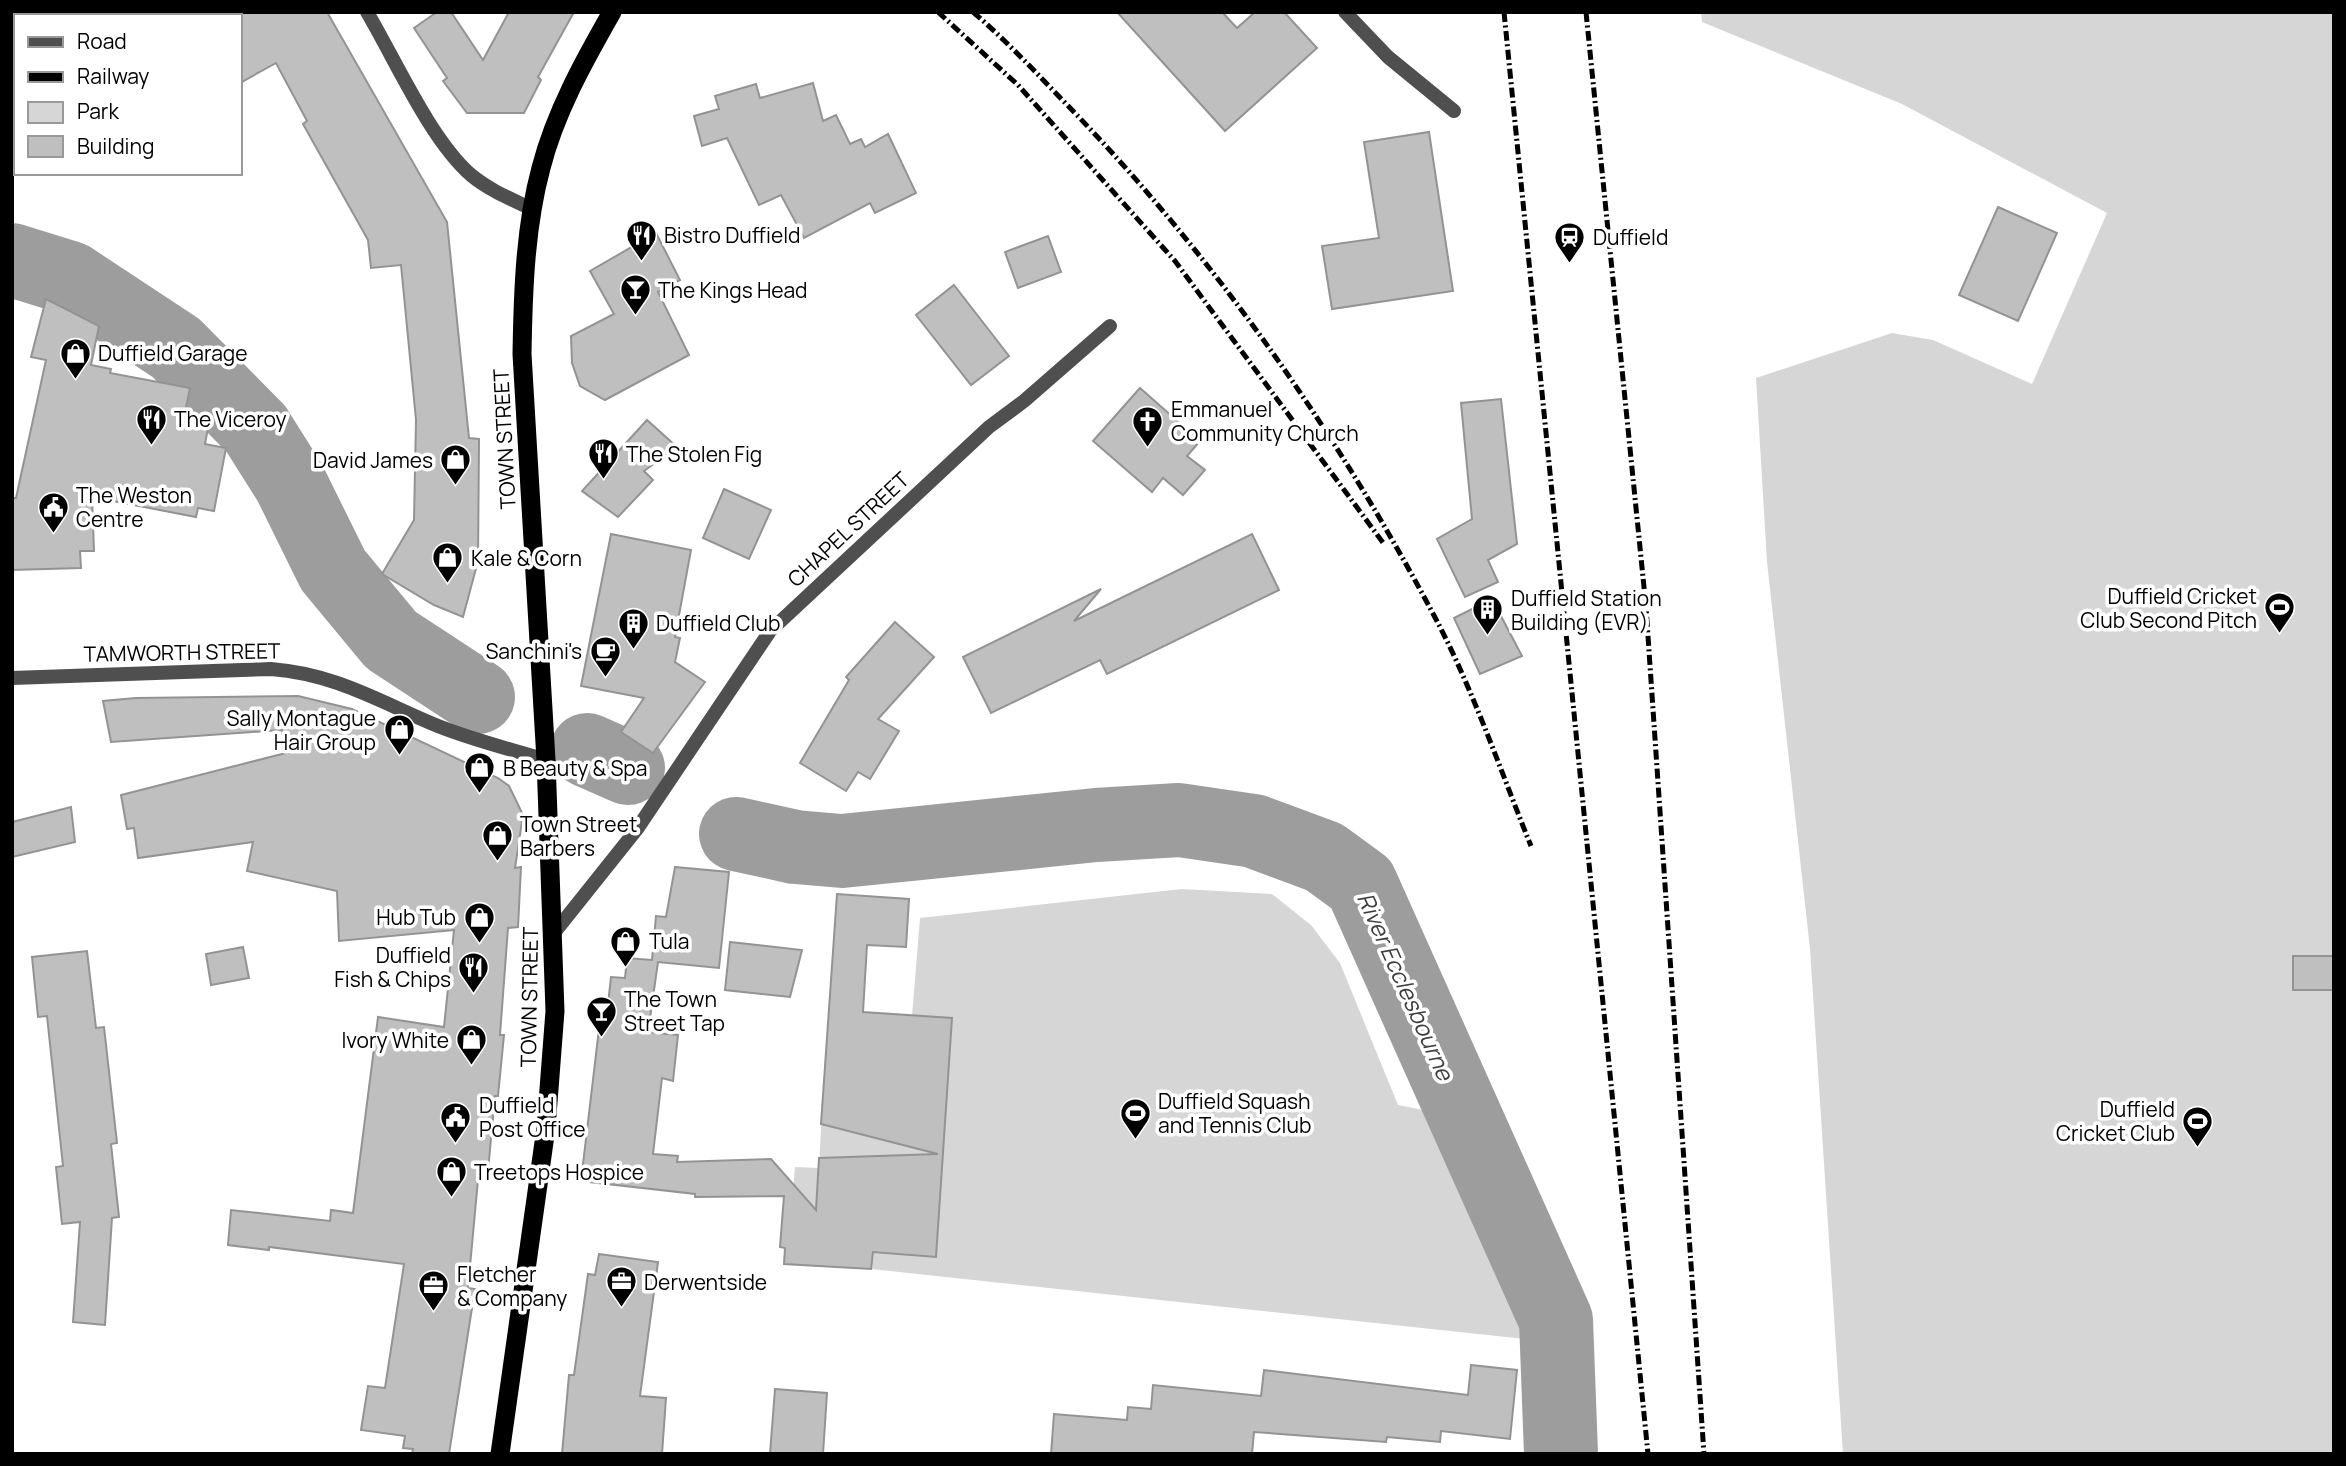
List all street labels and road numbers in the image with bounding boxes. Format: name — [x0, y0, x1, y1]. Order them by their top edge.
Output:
street label: TOWN STREET — [486, 368, 522, 510]
street label: CHAPEL STREET — [781, 465, 915, 593]
street label: TAMWORTH STREET — [83, 636, 281, 668]
street label: TOWN STREET — [514, 926, 544, 1067]

